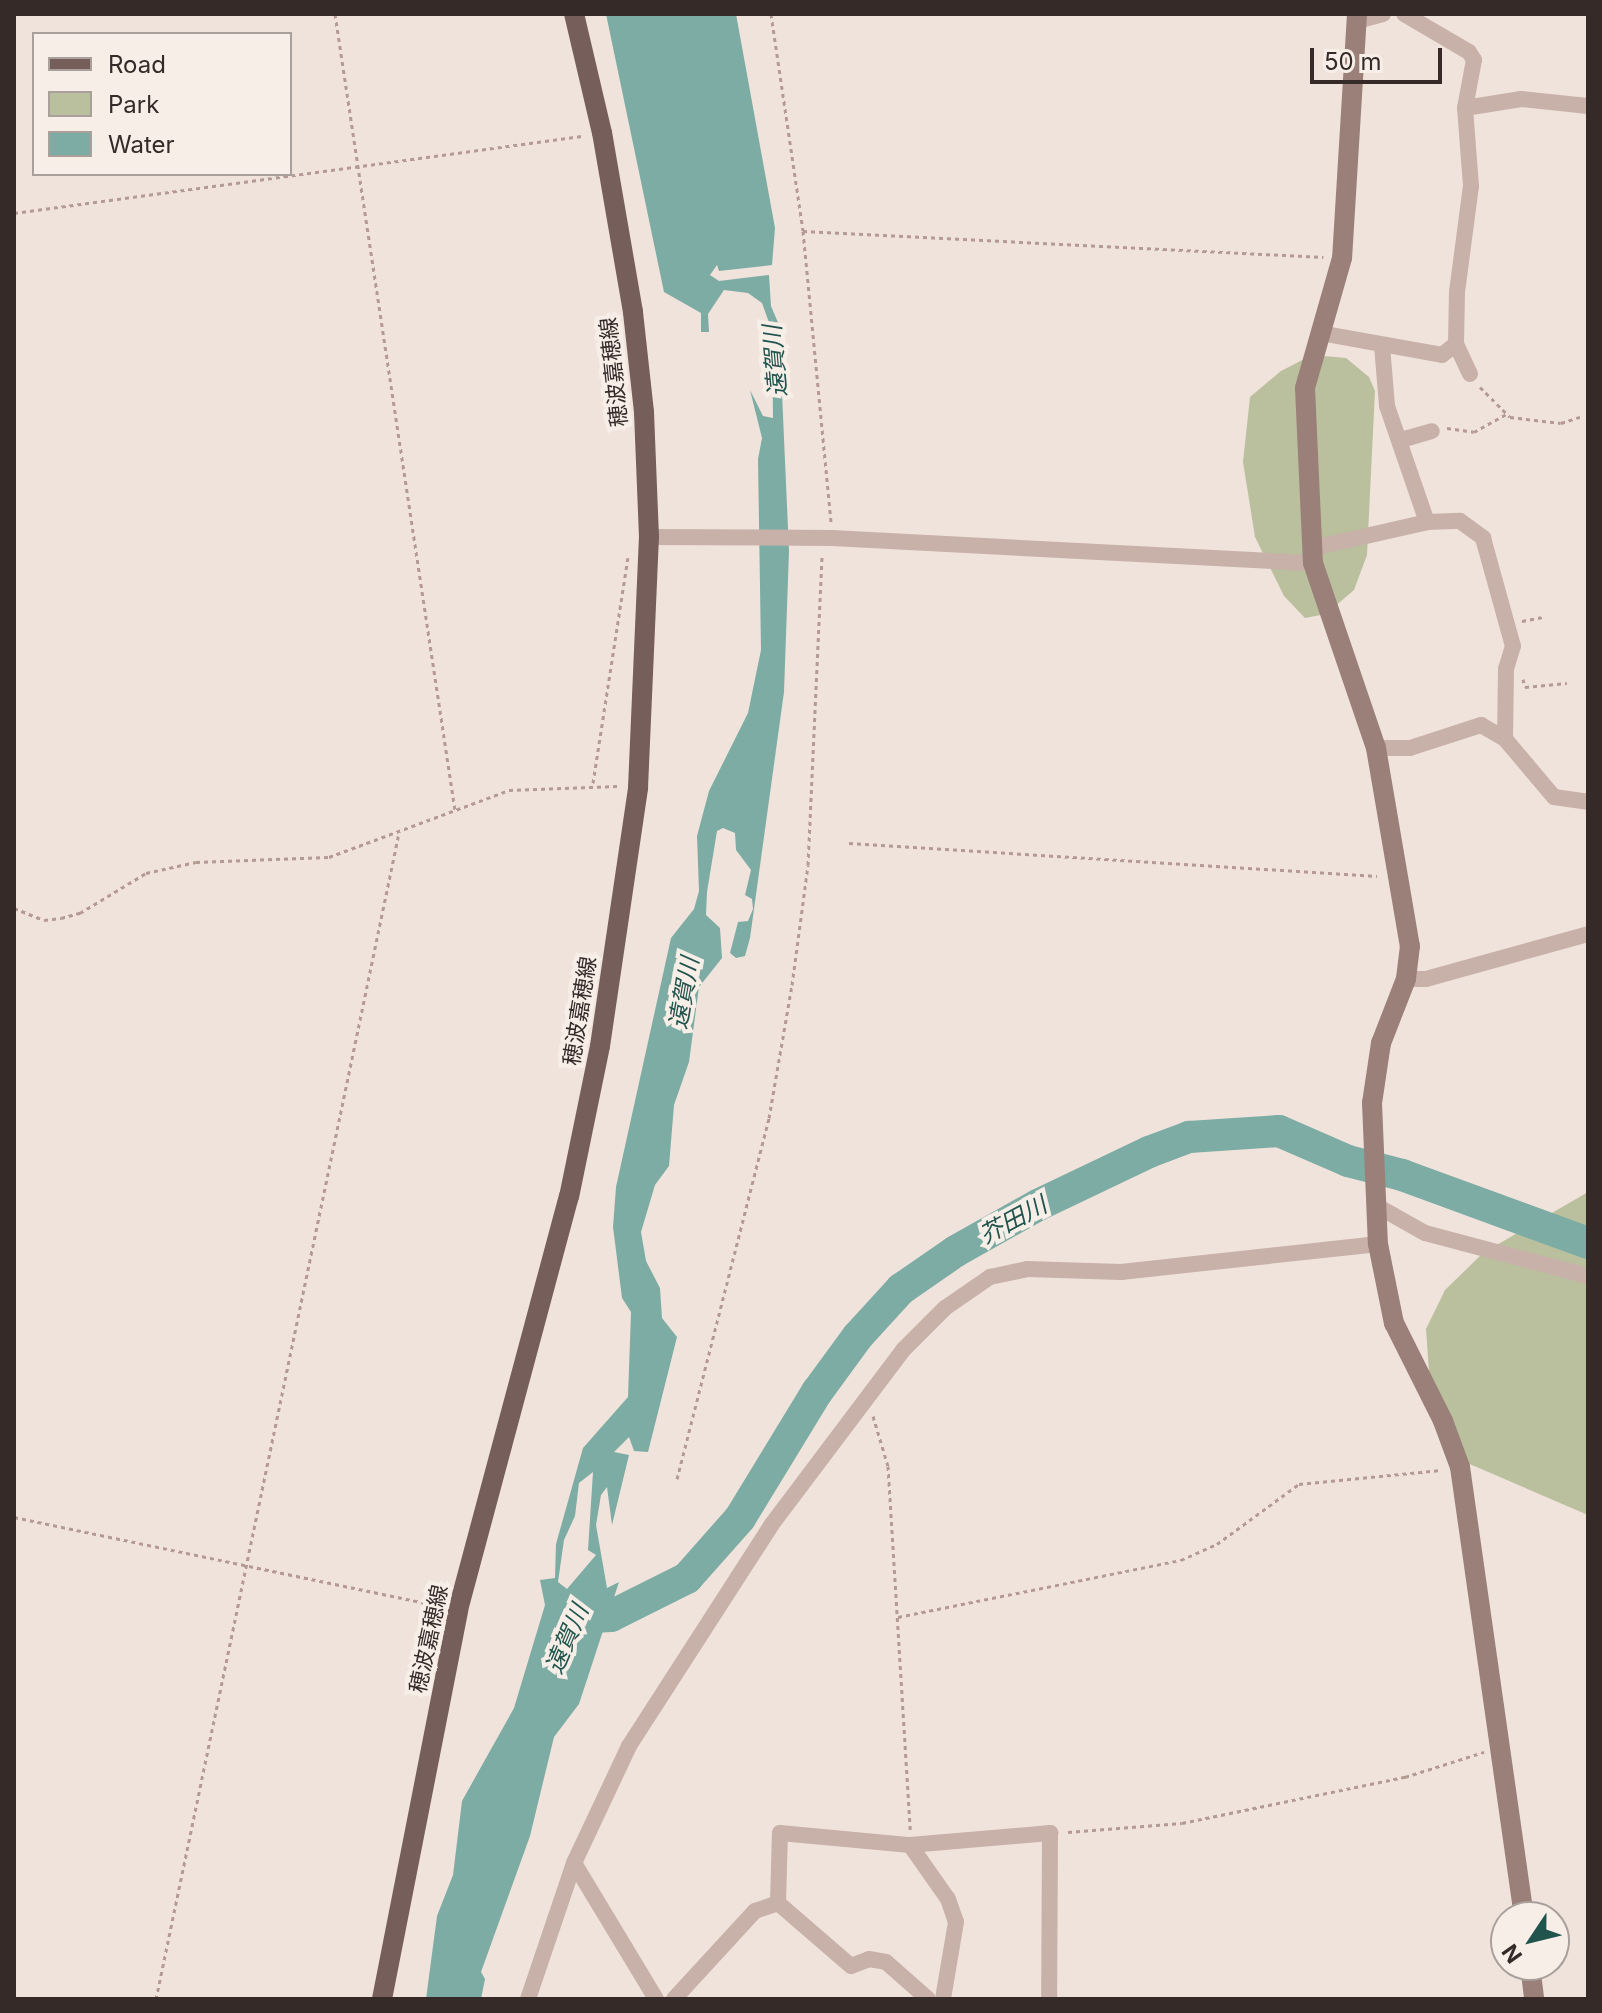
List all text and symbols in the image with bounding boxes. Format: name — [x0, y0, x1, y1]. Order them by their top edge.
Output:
legend — [32, 32, 292, 176]
scale bar — [1314, 32, 1446, 82]
text: 50 m — [1324, 47, 1382, 76]
text: Road — [108, 50, 166, 79]
text: Park — [108, 90, 159, 119]
text: Water — [108, 130, 175, 159]
street label: 穂波嘉穂線 — [595, 316, 633, 428]
water label: 遠賀川 — [758, 324, 792, 398]
street label: 穂波嘉穂線 — [558, 955, 602, 1067]
water label: 遠賀川 — [664, 955, 704, 1031]
water label: 芥田川 — [974, 1190, 1052, 1250]
street label: 穂波嘉穂線 — [405, 1582, 453, 1696]
water label: 遠賀川 — [540, 1600, 594, 1678]
north arrow — [1490, 1901, 1570, 1981]
text: N — [1497, 1939, 1527, 1968]

